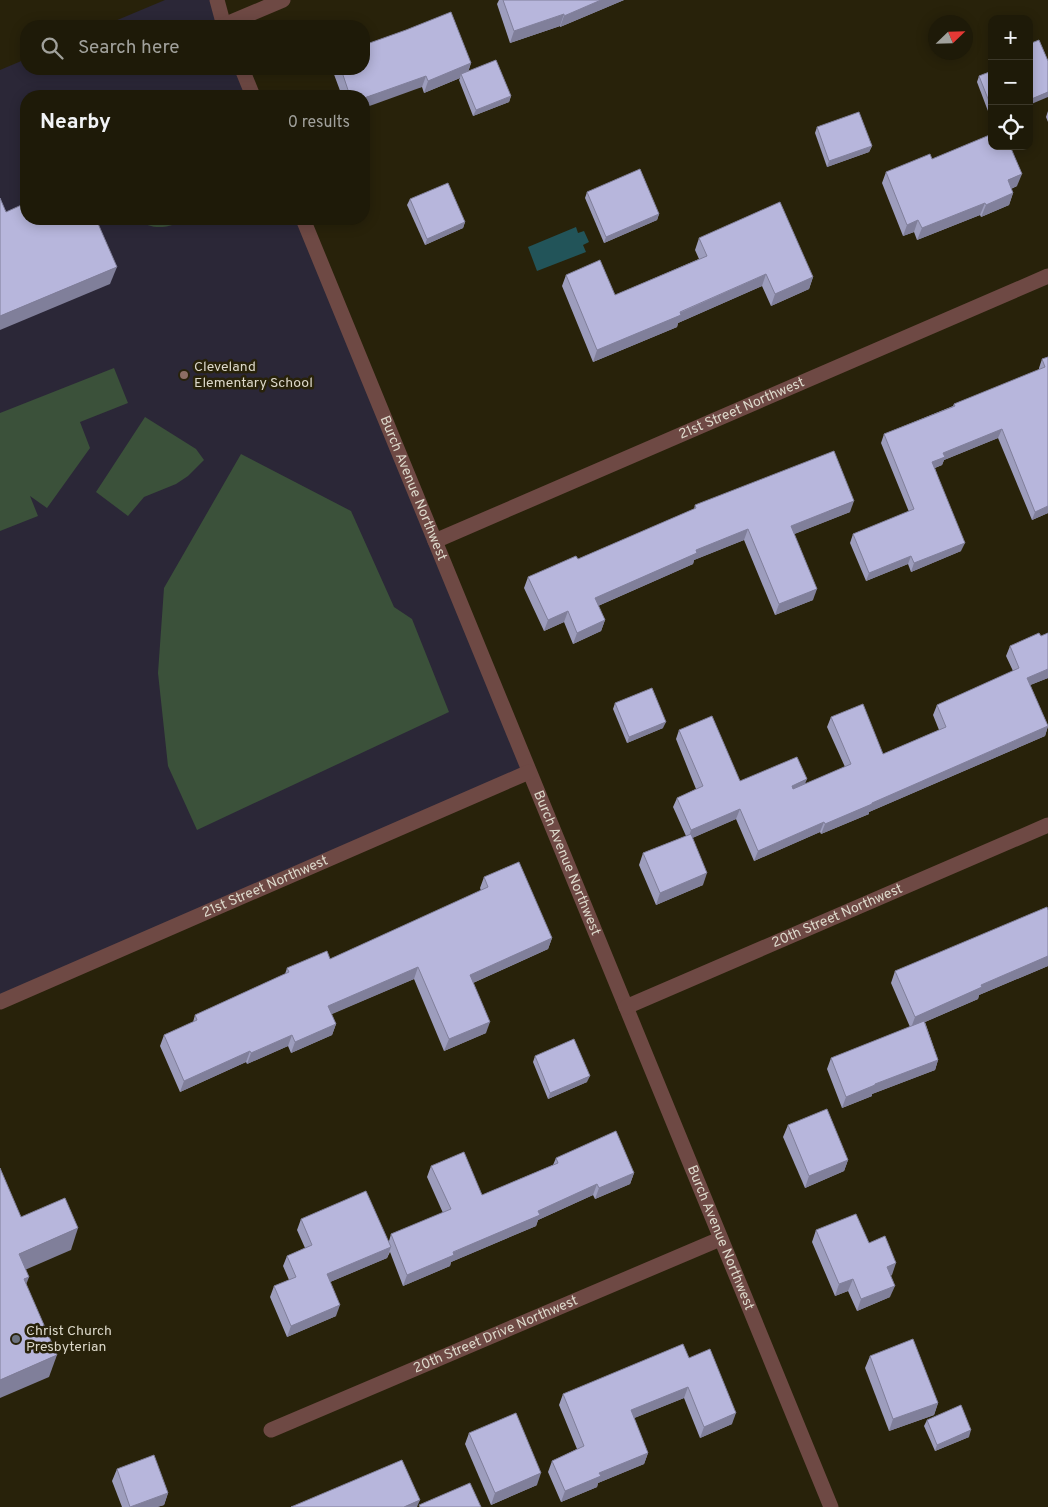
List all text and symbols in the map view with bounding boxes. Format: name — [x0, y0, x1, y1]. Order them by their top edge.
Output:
north arrow — [928, 15, 973, 60]
map controls — [988, 15, 1033, 150]
button: + — [988, 15, 1033, 60]
search box — [20, 20, 370, 75]
icon: search — [38, 34, 66, 62]
text: Search here — [78, 36, 180, 60]
button: − — [988, 60, 1033, 105]
button: locate — [988, 105, 1033, 150]
text: Nearby — [40, 109, 111, 136]
text: 0 results — [288, 113, 350, 133]
place label: Cleveland Elementary School — [194, 359, 313, 392]
marker: Cleveland Elementary School — [178, 369, 190, 381]
street label: 21st Street Northwest — [676, 374, 807, 443]
street label: Burch Avenue Northwest — [376, 413, 451, 563]
street label: Burch Avenue Northwest — [530, 788, 604, 938]
street label: 21st Street Northwest — [199, 852, 331, 922]
street label: 20th Street Northwest — [769, 880, 905, 952]
street label: Burch Avenue Northwest — [683, 1163, 758, 1313]
street label: 20th Street Drive Northwest — [411, 1292, 580, 1377]
place label: Christ Church Presbyterian — [26, 1323, 112, 1356]
marker: Christ Church Presbyterian — [10, 1333, 22, 1345]

